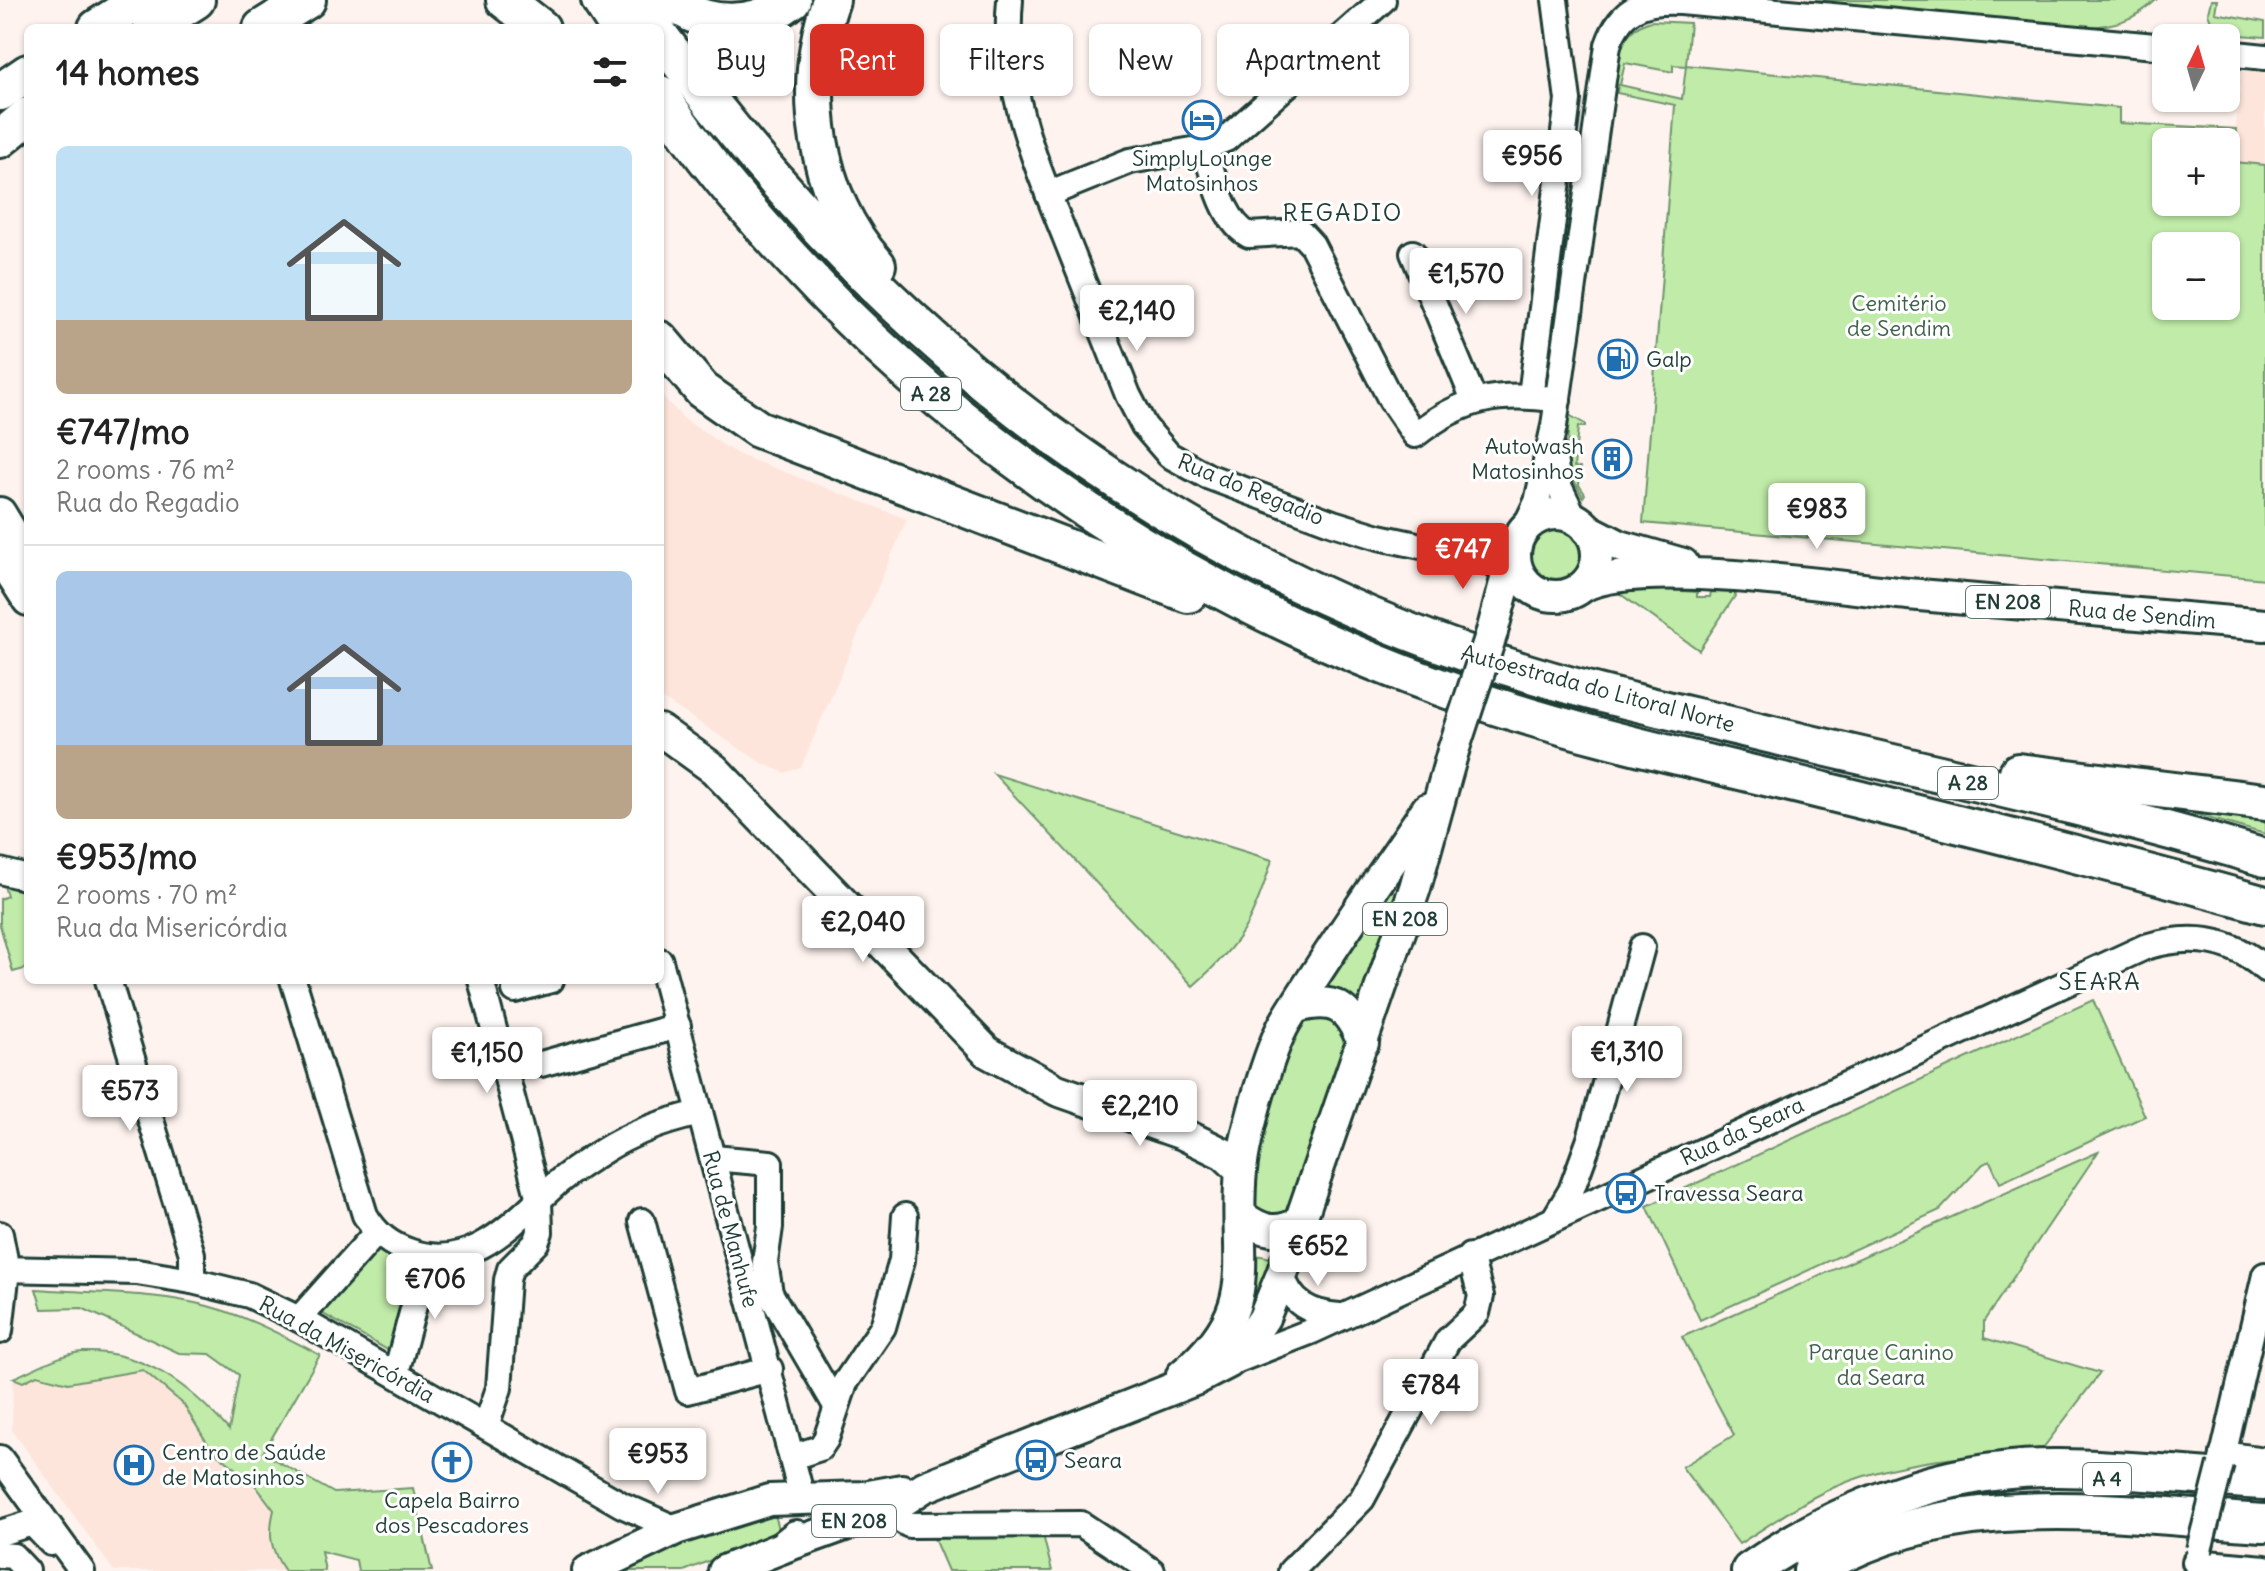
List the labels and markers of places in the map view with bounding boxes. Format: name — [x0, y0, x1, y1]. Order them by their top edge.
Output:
hotel icon: SimplyLounge Matosinhos — [1181, 99, 1223, 141]
pin: €956 — [1485, 130, 1579, 198]
place label: SimplyLounge Matosinhos — [1132, 144, 1272, 197]
pin: €1,570 — [1401, 248, 1531, 316]
pin: €2,140 — [1072, 285, 1202, 353]
fuel station icon: Galp — [1597, 338, 1639, 380]
place label: Galp — [1646, 345, 1692, 373]
place label: Autowash Matosinhos — [1471, 432, 1584, 485]
building icon: Autowash Matosinhos — [1591, 438, 1633, 480]
pin: €983 — [1770, 483, 1864, 551]
pin: €747 — [1416, 523, 1510, 591]
pin: €2,040 — [798, 896, 928, 964]
pin: €1,310 — [1562, 1026, 1692, 1094]
pin: €1,150 — [422, 1027, 552, 1095]
pin: €573 — [83, 1065, 177, 1133]
pin: €2,210 — [1075, 1080, 1205, 1148]
bus stop icon: Travessa Seara — [1605, 1172, 1647, 1214]
place label: Travessa Seara — [1654, 1179, 1804, 1207]
pin: €652 — [1271, 1220, 1365, 1288]
pin: €706 — [388, 1253, 482, 1321]
pin: €784 — [1384, 1359, 1478, 1427]
pin: €953 — [611, 1428, 705, 1496]
place label: Centro de Saúde de Matosinhos — [162, 1438, 326, 1491]
bus stop icon: Seara — [1015, 1439, 1057, 1481]
church icon: Capela Bairro dos Pescadores — [431, 1441, 473, 1483]
hospital icon: Centro de Saúde de Matosinhos — [113, 1444, 155, 1486]
place label: Seara — [1064, 1446, 1122, 1474]
place label: Capela Bairro dos Pescadores — [375, 1486, 529, 1539]

